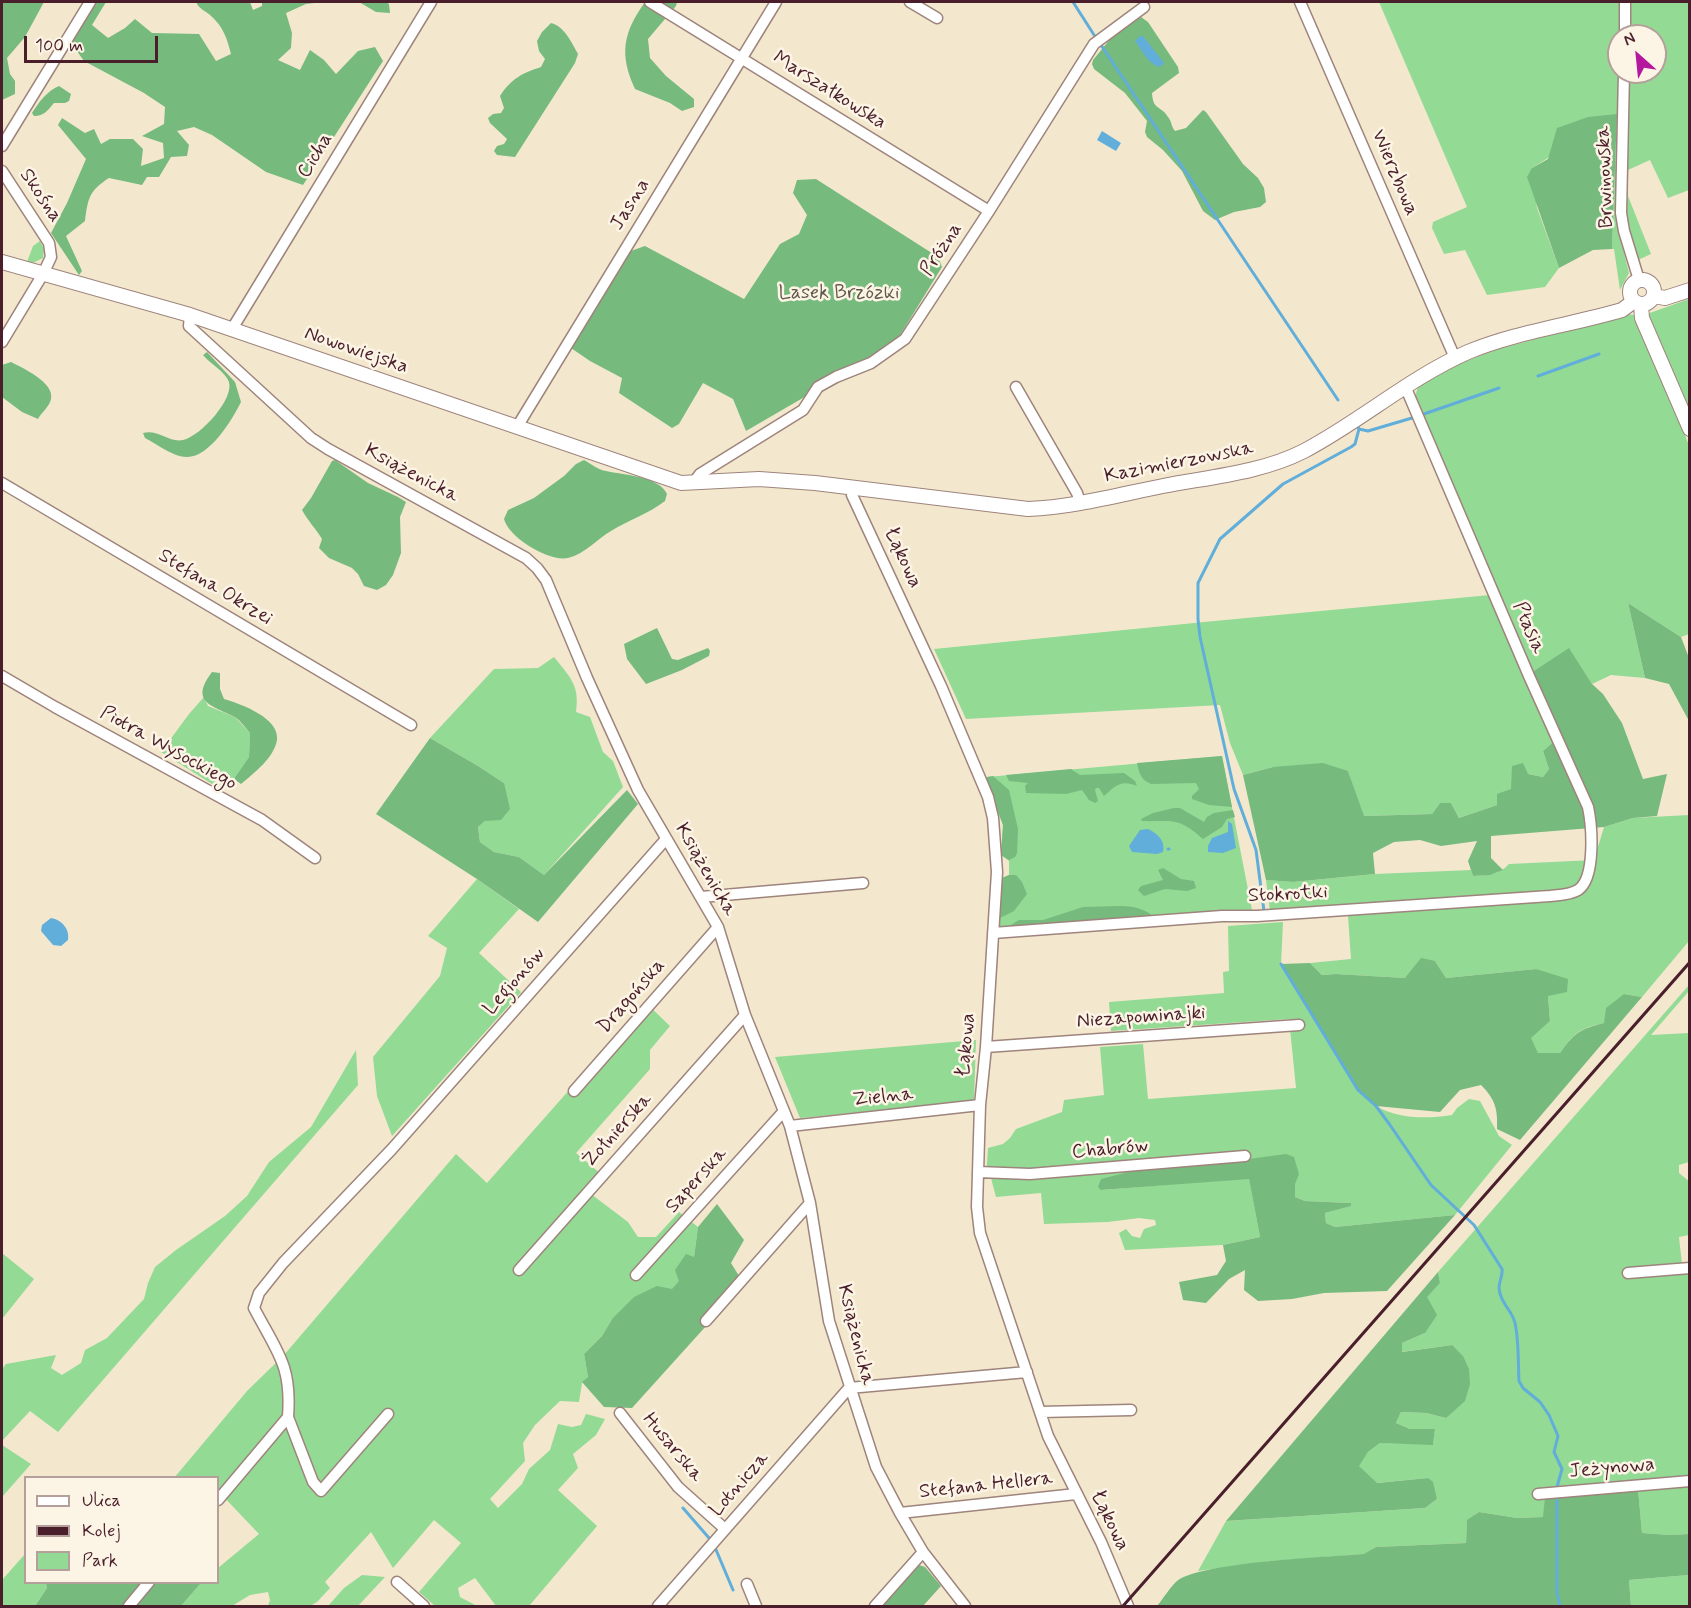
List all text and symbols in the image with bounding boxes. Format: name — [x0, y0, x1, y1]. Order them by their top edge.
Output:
scale bar — [27, 24, 160, 62]
north arrow — [1607, 24, 1667, 84]
text: N — [1620, 28, 1639, 51]
text: 100 m — [35, 34, 83, 58]
street label: Marszałkowska — [768, 47, 890, 135]
street label: Brwinowska — [1592, 125, 1620, 229]
street label: Wierzbowa — [1365, 126, 1423, 220]
street label: Cicha — [293, 129, 339, 183]
street label: Skośna — [13, 165, 67, 227]
street label: Jasna — [606, 175, 656, 235]
street label: Próżna — [916, 219, 968, 281]
park label: Lasek Brzózki — [778, 282, 900, 306]
street label: Nowowiejska — [301, 322, 411, 380]
street label: Kazimierzowska — [1103, 437, 1255, 489]
street label: Książenicka — [360, 439, 462, 509]
street label: Łąkowa — [878, 524, 926, 592]
street label: Stefana Okrzei — [153, 544, 277, 632]
street label: Ptasia — [1506, 599, 1550, 657]
street label: Piotra Wysockiego — [95, 701, 241, 797]
street label: Książenicka — [669, 819, 741, 921]
street label: Stokrotki — [1247, 881, 1329, 909]
street label: Legionów — [479, 943, 551, 1021]
street label: Dragońska — [593, 955, 671, 1039]
street label: Niezapominajki — [1076, 1002, 1206, 1034]
street label: Łąkowa — [952, 1012, 982, 1078]
street label: Zielna — [852, 1083, 914, 1113]
street label: Żołnierska — [578, 1089, 658, 1173]
street label: Chabrów — [1071, 1135, 1149, 1165]
street label: Saperska — [661, 1143, 733, 1219]
street label: Książenicka — [831, 1282, 879, 1388]
street label: Husarska — [636, 1409, 708, 1487]
street label: Lotnicza — [705, 1448, 775, 1522]
street label: Jeżynowa — [1568, 1453, 1656, 1485]
street label: Stefana Hellera — [918, 1467, 1054, 1505]
legend — [24, 1476, 219, 1584]
street label: Łąkowa — [1084, 1487, 1134, 1555]
text: Ulica — [82, 1489, 121, 1513]
text: Kolej — [82, 1519, 120, 1543]
text: Park — [82, 1549, 118, 1573]

